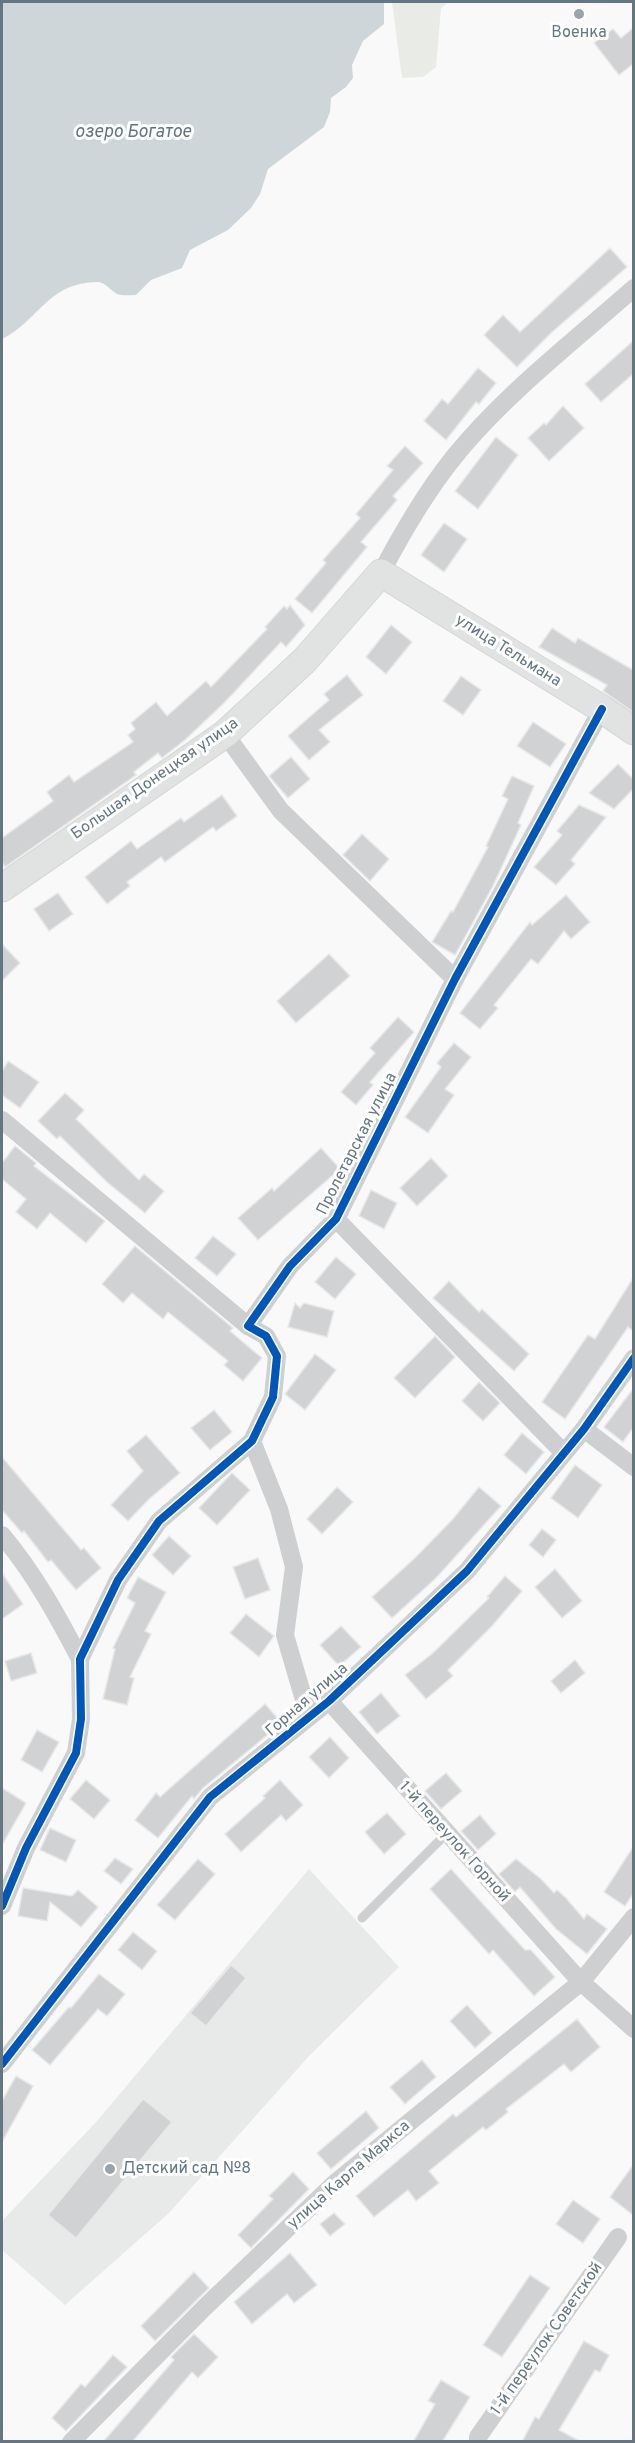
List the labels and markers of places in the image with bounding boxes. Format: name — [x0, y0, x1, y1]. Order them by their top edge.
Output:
marker: Военка — [572, 7, 586, 21]
place label: Военка — [551, 23, 607, 43]
place label: Детский сад №8 — [122, 2159, 251, 2179]
marker: Детский сад №8 — [103, 2162, 117, 2176]

